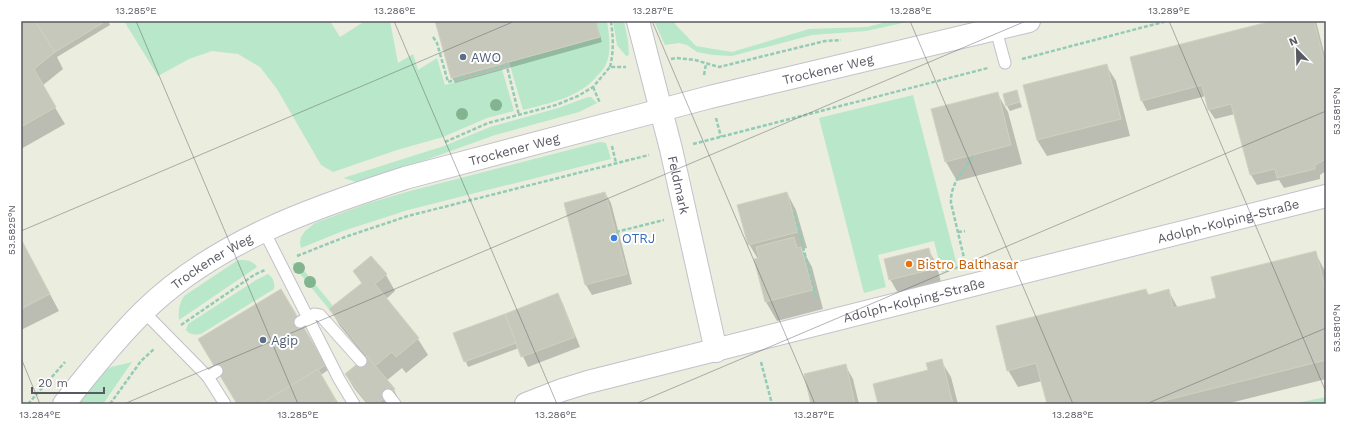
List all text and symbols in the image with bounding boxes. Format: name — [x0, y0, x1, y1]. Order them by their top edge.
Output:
text: 13.285°E — [115, 5, 157, 16]
text: 13.286°E — [374, 5, 416, 16]
text: 13.287°E — [633, 5, 673, 16]
text: 13.288°E — [890, 5, 932, 16]
text: 13.289°E — [1148, 5, 1190, 16]
north arrow — [1277, 30, 1317, 70]
text: N — [1287, 34, 1300, 49]
place label: AWO — [471, 50, 501, 65]
street label: Trockener Weg — [781, 51, 875, 87]
marker: AWO — [458, 52, 468, 62]
text: 53.5815°N — [1331, 87, 1342, 135]
street label: Trockener Weg — [467, 130, 561, 168]
street label: Feldmark — [665, 154, 693, 216]
street label: Adolph-Kolping-Straße — [1156, 196, 1301, 246]
text: 53.5825°N — [6, 205, 17, 255]
street label: Trockener Weg — [168, 230, 255, 292]
place label: OTRJ — [622, 231, 655, 246]
marker: OTRJ — [609, 233, 619, 243]
place label: Bistro Balthasar — [917, 257, 1019, 272]
marker: Bistro Balthasar — [904, 259, 914, 269]
street label: Adolph-Kolping-Straße — [841, 275, 987, 325]
text: 53.5810°N — [1331, 304, 1342, 352]
place label: Agip — [271, 333, 298, 348]
marker: Agip — [258, 335, 268, 345]
scale bar — [32, 369, 104, 395]
text: 20 m — [38, 376, 68, 390]
text: 13.284°E — [19, 409, 61, 420]
text: 13.285°E — [277, 409, 319, 420]
text: 13.286°E — [535, 409, 577, 420]
text: 13.287°E — [794, 409, 834, 420]
text: 13.288°E — [1052, 409, 1094, 420]

